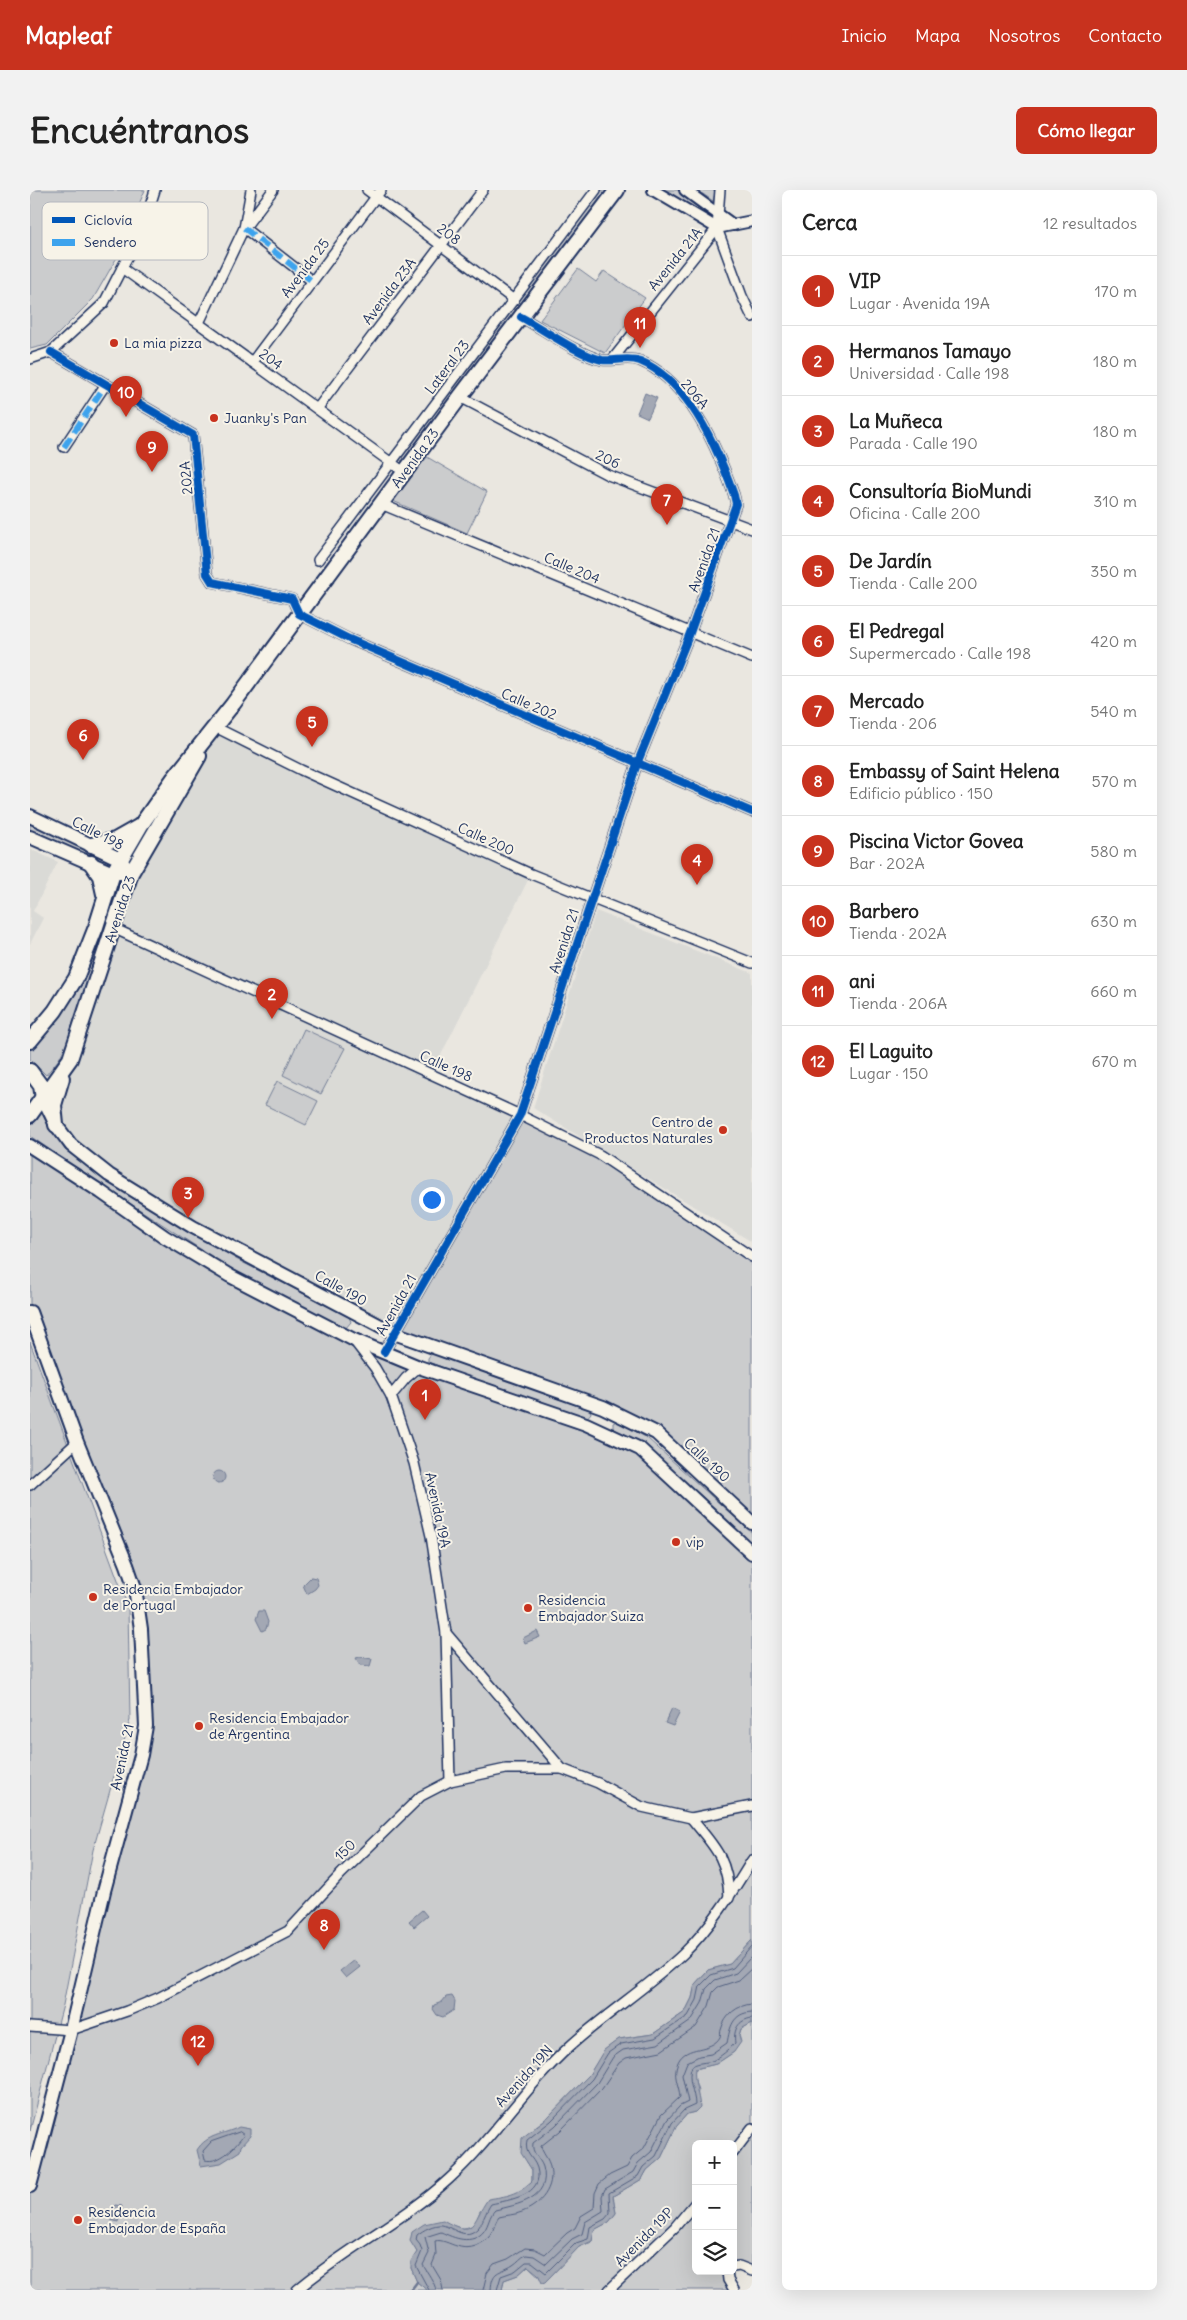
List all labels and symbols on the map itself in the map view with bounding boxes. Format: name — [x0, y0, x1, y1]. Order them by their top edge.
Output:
legend — [42, 202, 208, 260]
text: Ciclovía — [84, 211, 132, 229]
street label: 208 — [434, 219, 464, 249]
street label: Avenida 21A — [644, 224, 706, 294]
text: Sendero — [84, 233, 137, 251]
street label: Avenida 25 — [277, 235, 333, 301]
street label: Avenida 23A — [358, 254, 420, 328]
pin: 11 — [624, 307, 656, 348]
place label: La mia pizza — [124, 334, 202, 352]
street label: Lateral 23 — [421, 336, 473, 398]
marker: La mia pizza — [108, 337, 120, 349]
street label: 204 — [256, 344, 286, 374]
street label: 206A — [677, 375, 713, 413]
pin: 10 — [110, 376, 142, 417]
place label: Juanky's Pan — [224, 409, 307, 427]
marker: Juanky's Pan — [208, 412, 220, 424]
street label: Avenida 23 — [387, 424, 443, 491]
pin: 9 — [136, 431, 168, 472]
street label: 206 — [593, 446, 623, 472]
street label: 202A — [176, 460, 196, 495]
pin: 7 — [651, 484, 683, 525]
street label: Avenida 21 — [684, 525, 724, 595]
street label: Calle 204 — [541, 548, 603, 588]
street label: Calle 202 — [498, 684, 560, 724]
pin: 5 — [296, 706, 328, 747]
pin: 6 — [67, 719, 99, 760]
street label: Calle 198 — [69, 812, 127, 854]
street label: Calle 200 — [455, 819, 517, 859]
pin: 4 — [681, 844, 713, 885]
street label: Avenida 23 — [101, 873, 139, 945]
street label: Avenida 21 — [545, 906, 583, 976]
pin: 2 — [256, 978, 288, 1019]
street label: Calle 198 — [417, 1046, 475, 1086]
place label: Centro de Productos Naturales — [584, 1113, 713, 1147]
marker: Centro de Productos Naturales — [717, 1124, 729, 1136]
pin: 3 — [172, 1177, 204, 1218]
your location — [419, 1187, 445, 1213]
street label: Calle 190 — [312, 1266, 370, 1310]
street label: Avenida 21 — [372, 1271, 420, 1339]
pin: 1 — [409, 1379, 441, 1420]
street label: Calle 190 — [680, 1434, 734, 1486]
street label: Avenida 19A — [421, 1471, 455, 1549]
place label: vip — [686, 1533, 704, 1551]
marker: vip — [670, 1536, 682, 1548]
place label: Residencia Embajador de Portugal — [103, 1580, 243, 1614]
marker: Residencia Embajador de Portugal — [87, 1591, 99, 1603]
place label: Residencia Embajador Suiza — [538, 1591, 644, 1625]
marker: Residencia Embajador Suiza — [522, 1602, 534, 1614]
place label: Residencia Embajador de Argentina — [209, 1709, 349, 1743]
marker: Residencia Embajador de Argentina — [193, 1720, 205, 1732]
street label: Avenida 21 — [106, 1722, 138, 1792]
street label: 150 — [331, 1836, 359, 1864]
pin: 8 — [308, 1909, 340, 1950]
pin: 12 — [182, 2025, 214, 2066]
street label: Avenida 19N — [491, 2041, 557, 2111]
place label: Residencia Embajador de España — [88, 2203, 226, 2237]
street label: Avenida 19P — [611, 2204, 677, 2270]
marker: Residencia Embajador de España — [72, 2214, 84, 2226]

